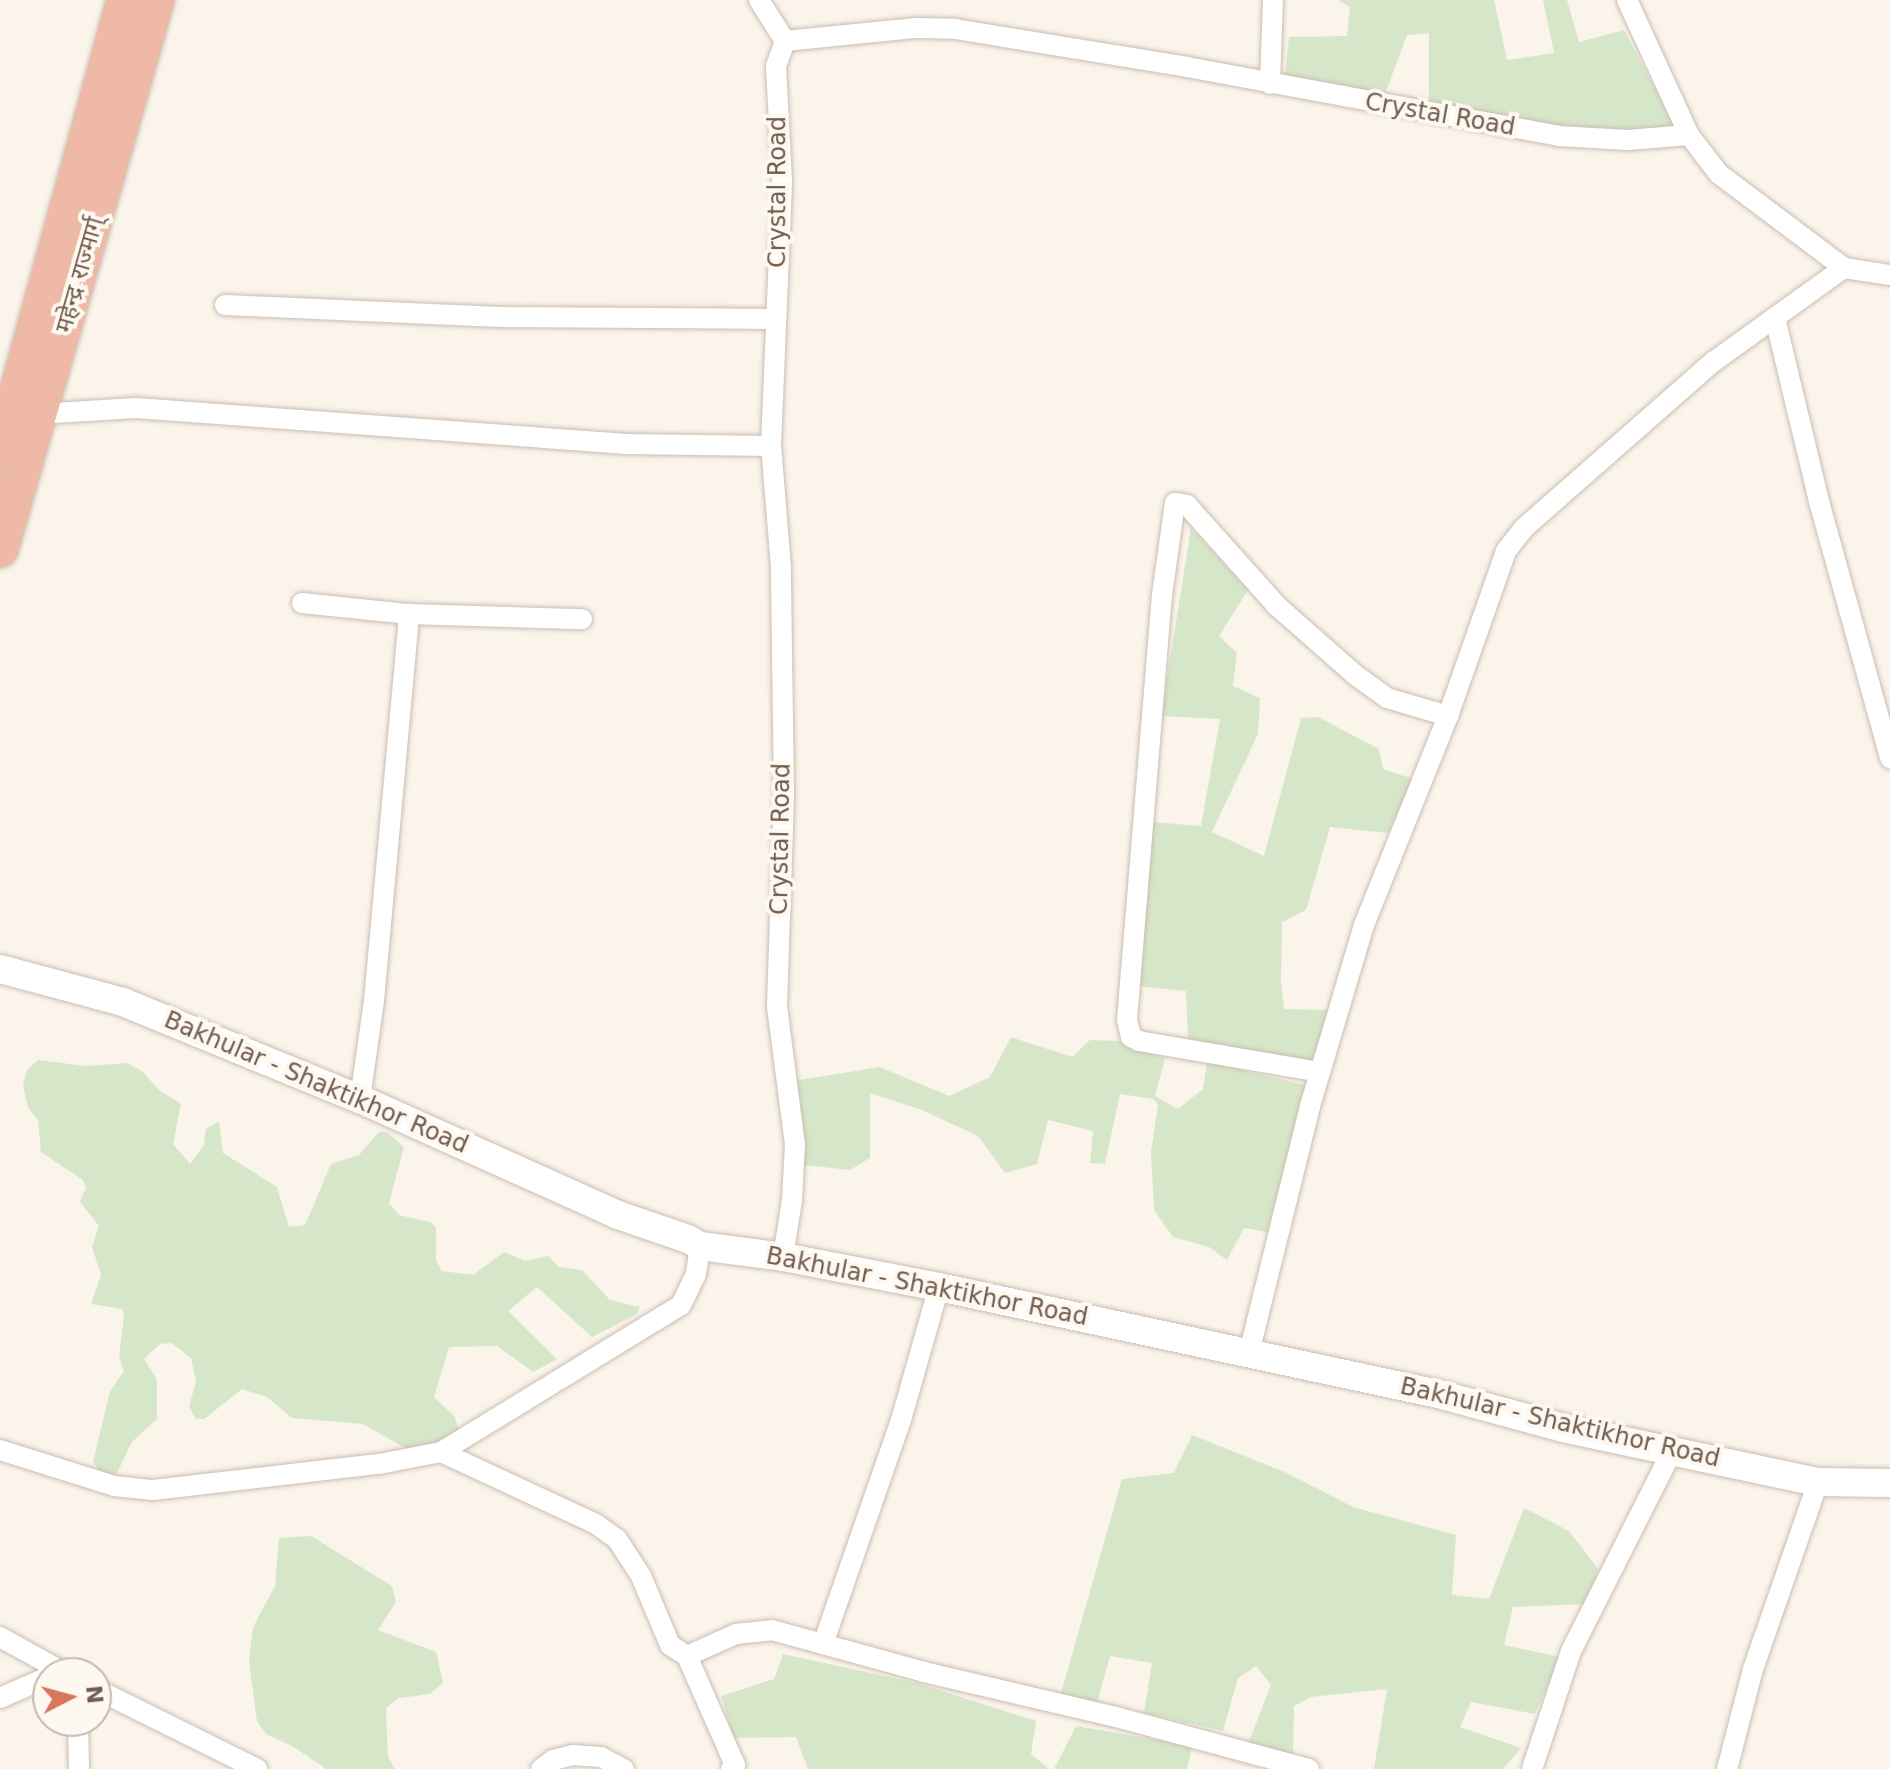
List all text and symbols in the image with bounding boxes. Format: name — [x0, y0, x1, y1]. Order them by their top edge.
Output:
street label: Crystal Road — [1363, 88, 1517, 142]
street label: Crystal Road — [764, 116, 792, 268]
street label: महेन्द्र राज्मार्ग् — [50, 214, 110, 336]
street label: Crystal Road — [765, 763, 797, 915]
street label: Bakhular - Shaktikhor Road — [160, 1006, 472, 1160]
street label: Bakhular - Shaktikhor Road — [764, 1242, 1090, 1332]
street label: Bakhular - Shaktikhor Road — [1397, 1372, 1723, 1474]
north arrow — [32, 1657, 112, 1737]
text: N — [81, 1684, 108, 1705]

